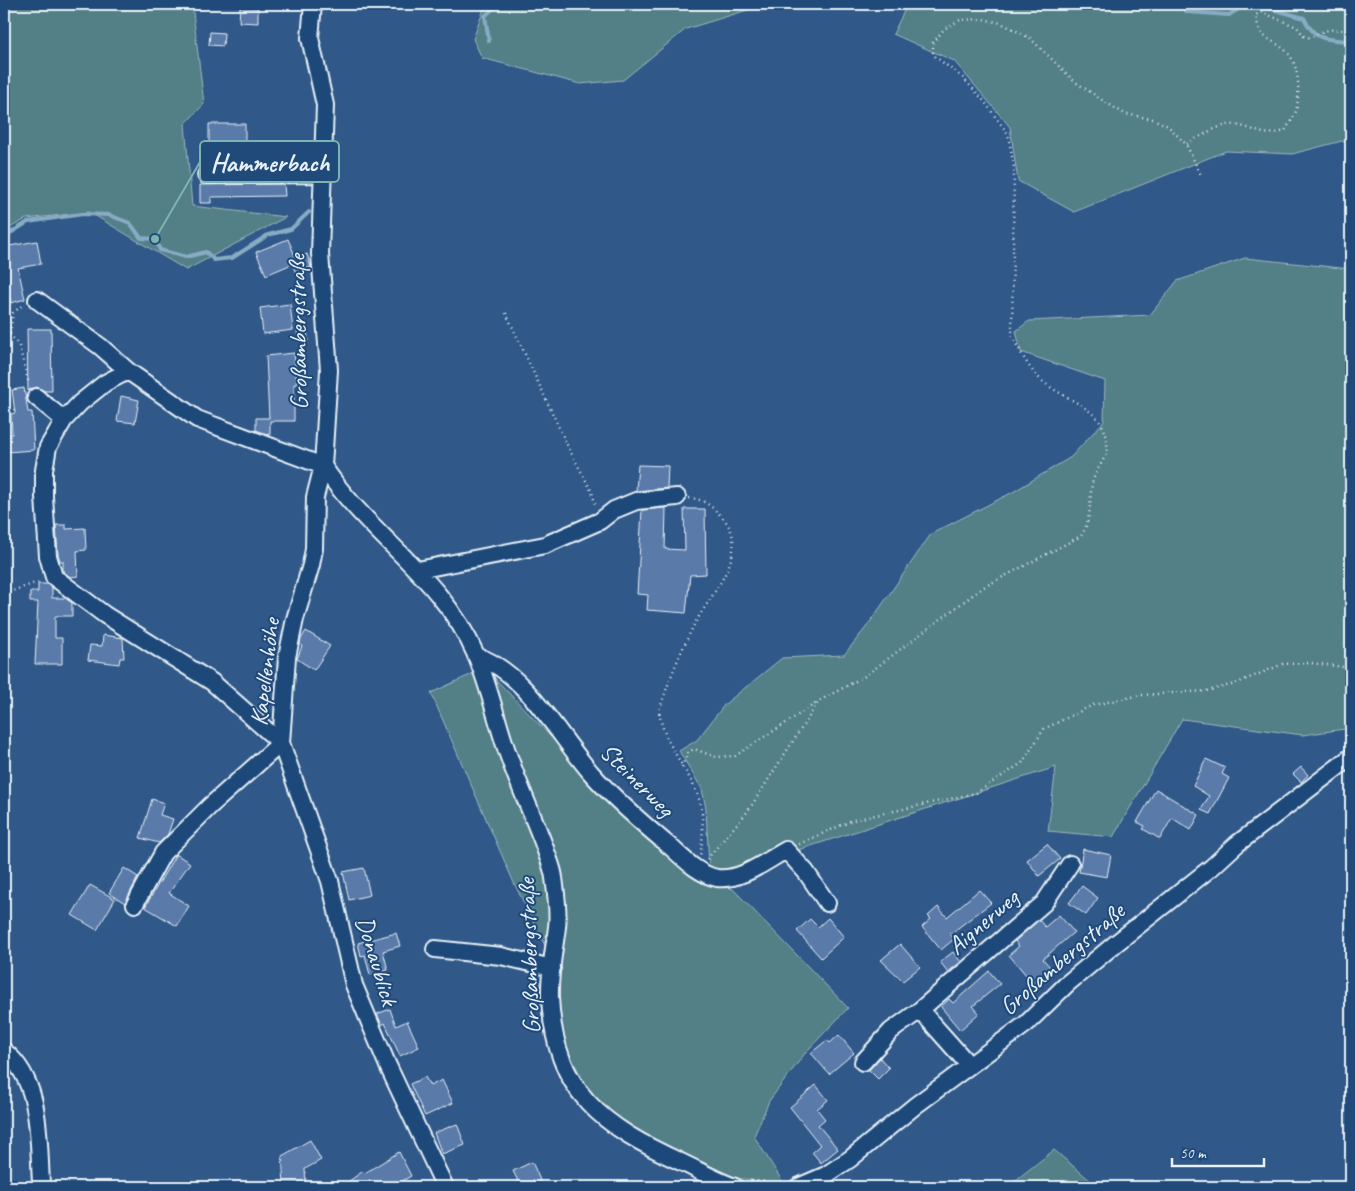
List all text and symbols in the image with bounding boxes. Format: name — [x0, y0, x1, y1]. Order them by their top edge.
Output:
callout: Hammerbach — [200, 141, 339, 182]
text: Hammerbach — [210, 146, 331, 179]
street label: Großambergstraße — [281, 252, 315, 410]
street label: Kapellenhöhe — [243, 615, 288, 727]
street label: Steinerweg — [593, 736, 682, 825]
street label: Großambergstraße — [510, 876, 548, 1034]
street label: Aignerweg — [941, 881, 1027, 962]
street label: Großambergstraße — [993, 895, 1133, 1022]
street label: Donaublick — [348, 912, 406, 1011]
scale bar — [1172, 1136, 1265, 1168]
text: 50 m — [1180, 1144, 1207, 1163]

